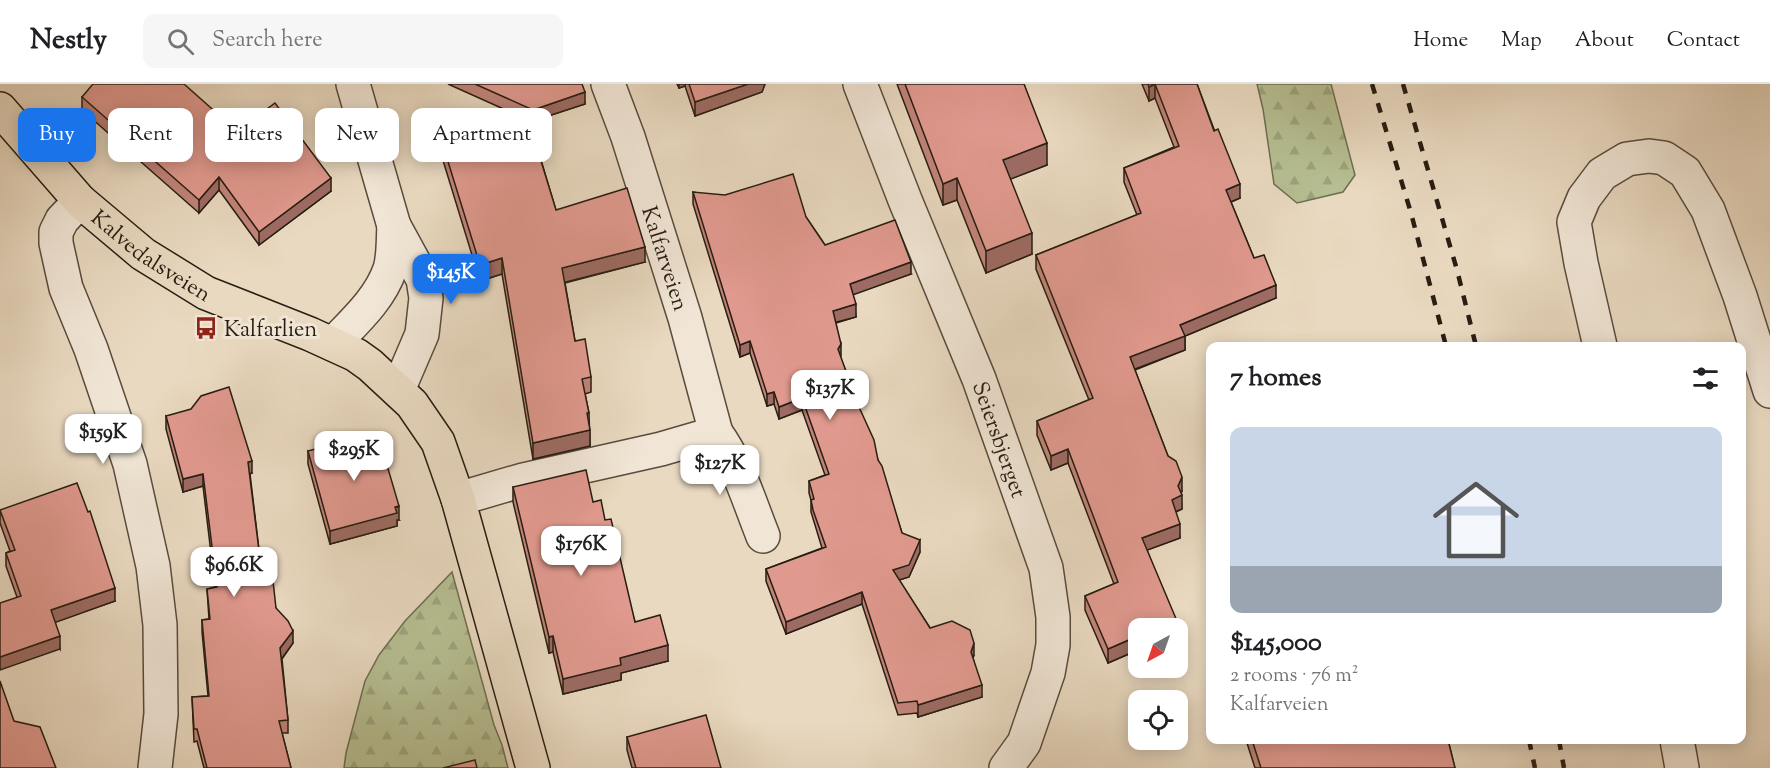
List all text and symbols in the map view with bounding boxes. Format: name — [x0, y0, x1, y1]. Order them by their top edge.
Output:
search box — [143, 14, 563, 68]
text: Nestly — [30, 21, 107, 61]
icon: search — [164, 25, 197, 58]
text: Search here — [212, 25, 322, 57]
text: Home — [1413, 26, 1468, 56]
text: Map — [1501, 26, 1542, 56]
text: About — [1575, 26, 1634, 56]
text: Contact — [1667, 26, 1740, 56]
chip: Buy — [18, 108, 96, 162]
chip: Rent — [108, 108, 193, 162]
chip: Filters — [205, 108, 303, 162]
chip: New — [315, 108, 399, 162]
chip: Apartment — [411, 108, 552, 162]
street label: Kalfarveien — [631, 202, 695, 315]
street label: Kalvedalsveien — [83, 204, 216, 311]
pin: $145K — [409, 254, 493, 305]
text: $145K — [427, 259, 475, 288]
bus stop icon: Kalfarlien — [193, 315, 219, 341]
place label: Kalfarlien — [224, 315, 317, 347]
text: 7 homes — [1230, 360, 1321, 397]
icon: filters — [1689, 362, 1722, 395]
pin: $137K — [788, 370, 872, 421]
text: $137K — [805, 375, 855, 404]
street label: Seiersbjerget — [962, 378, 1033, 503]
pin: $159K — [61, 414, 145, 465]
text: $159K — [79, 419, 127, 448]
pin: $295K — [312, 431, 396, 482]
text: $295K — [328, 436, 380, 465]
pin: $127K — [678, 445, 762, 496]
text: $127K — [694, 450, 746, 479]
icon: home — [1422, 466, 1530, 574]
pin: $176K — [539, 526, 623, 577]
text: $176K — [555, 531, 607, 560]
pin: $96.6K — [185, 547, 283, 598]
text: $96.6K — [205, 552, 264, 581]
north arrow — [1128, 618, 1188, 678]
map controls — [1128, 618, 1188, 750]
text: $145,000 — [1230, 625, 1322, 662]
text: 2 rooms · 76 m² — [1230, 662, 1358, 691]
button: locate — [1128, 690, 1188, 750]
text: Kalfarveien — [1230, 691, 1329, 720]

